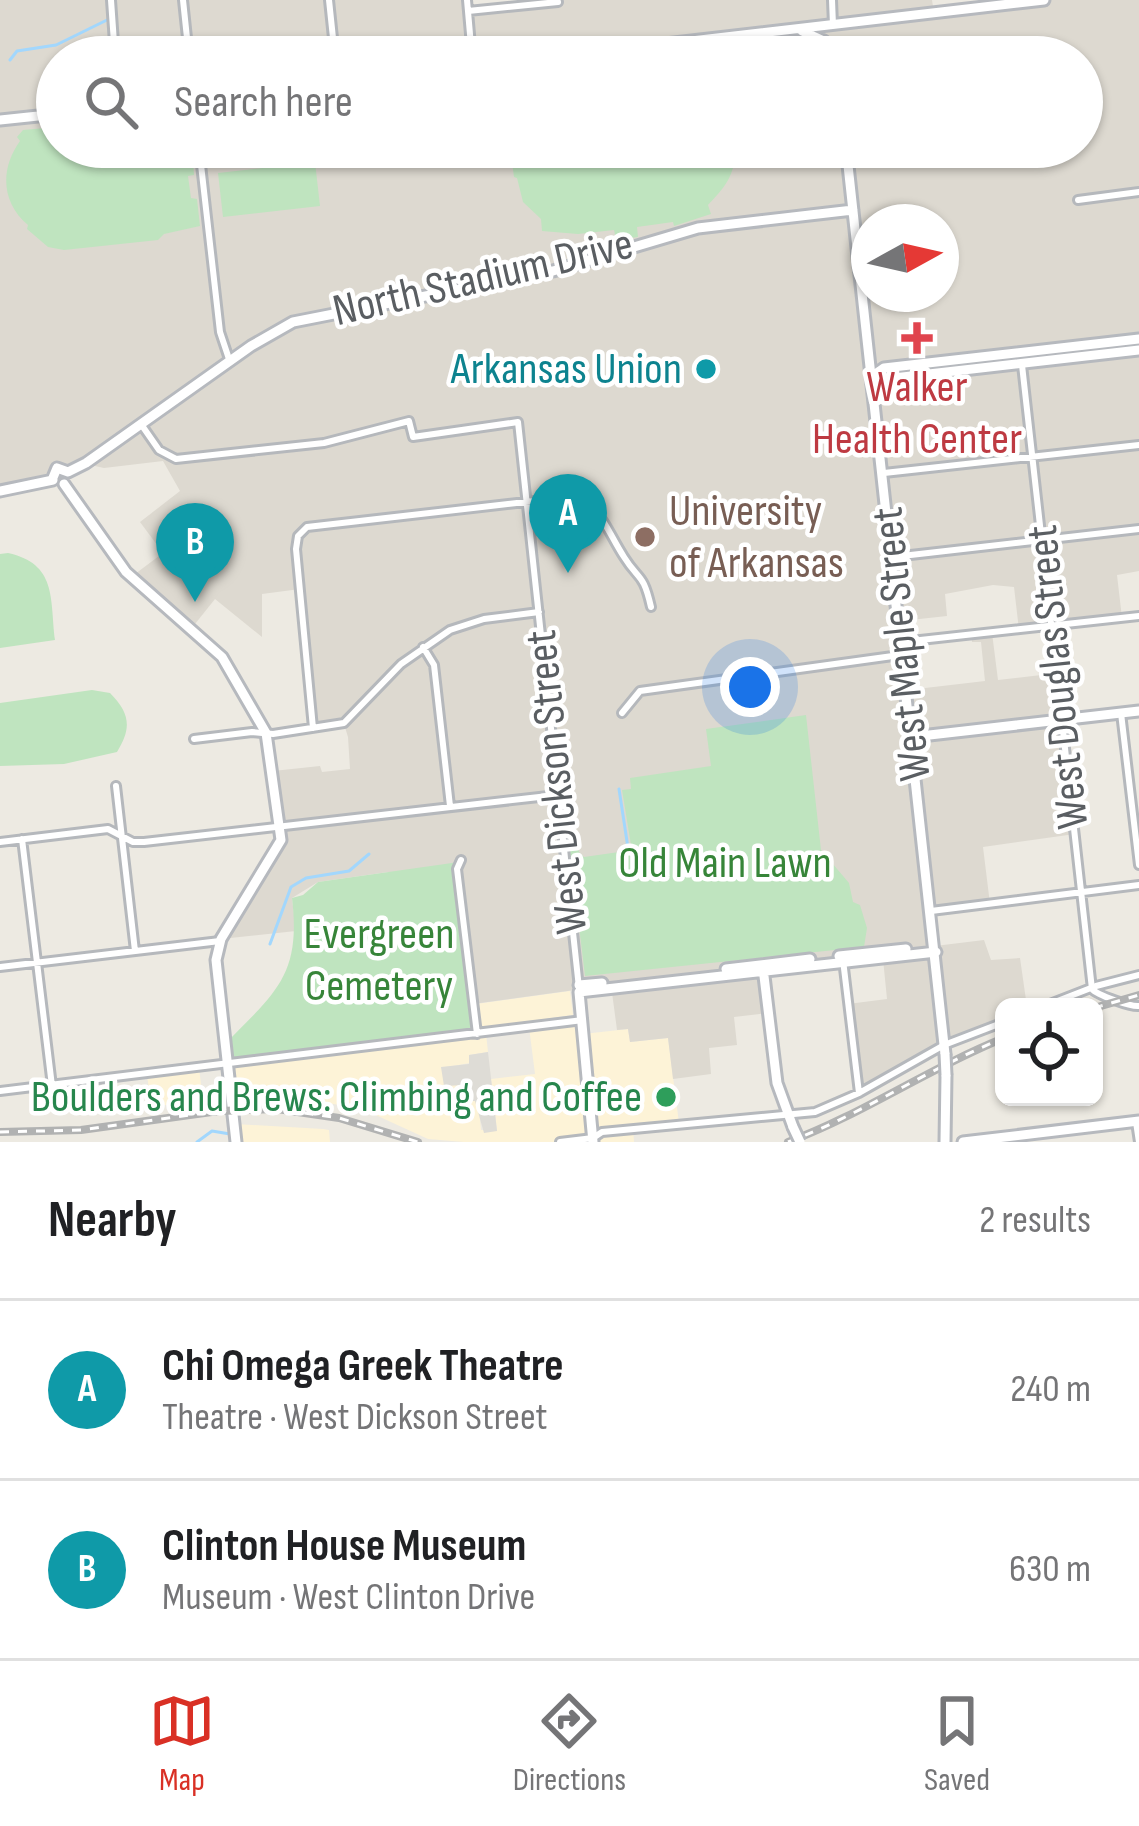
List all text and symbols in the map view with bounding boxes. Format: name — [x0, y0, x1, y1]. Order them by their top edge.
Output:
search box — [36, 36, 1103, 168]
icon: search — [78, 69, 144, 135]
text: Search here — [174, 75, 353, 130]
north arrow — [851, 204, 959, 312]
street label: North Stadium Drive — [328, 217, 638, 339]
marker: Walker Health Center — [901, 322, 933, 354]
place label: Arkansas Union — [450, 342, 682, 397]
marker: Arkansas Union — [693, 356, 719, 382]
place label: Walker Health Center — [812, 360, 1022, 467]
pin: A — [529, 474, 607, 573]
place label: University of Arkansas — [669, 484, 844, 591]
pin: B — [156, 503, 234, 602]
street label: West Maple Street — [860, 504, 944, 784]
street label: West Douglas Street — [1015, 522, 1101, 832]
marker: University of Arkansas — [632, 524, 658, 550]
street label: West Dickson Street — [514, 627, 600, 937]
your location — [720, 657, 780, 717]
park label: Old Main Lawn — [618, 836, 832, 891]
park label: Evergreen Cemetery — [304, 907, 454, 1014]
map controls — [995, 998, 1103, 1106]
button: locate — [995, 998, 1103, 1106]
place label: Boulders and Brews: Climbing and Coffee — [31, 1070, 642, 1125]
marker: Boulders and Brews: Climbing and Coffee — [653, 1084, 679, 1110]
text: Nearby — [48, 1190, 177, 1251]
text: 2 results — [979, 1197, 1091, 1244]
text: Chi Omega Greek Theatre — [162, 1339, 564, 1394]
text: A — [78, 1366, 96, 1413]
text: 240 m — [1010, 1366, 1091, 1413]
text: Theatre · West Dickson Street — [162, 1394, 547, 1441]
text: Clinton House Museum — [162, 1519, 526, 1574]
text: B — [78, 1546, 96, 1593]
text: 630 m — [1009, 1546, 1091, 1593]
text: Museum · West Clinton Drive — [162, 1574, 535, 1621]
tab: Map — [149, 1688, 215, 1800]
tab: Directions — [513, 1688, 626, 1800]
tab: Saved — [924, 1688, 990, 1800]

